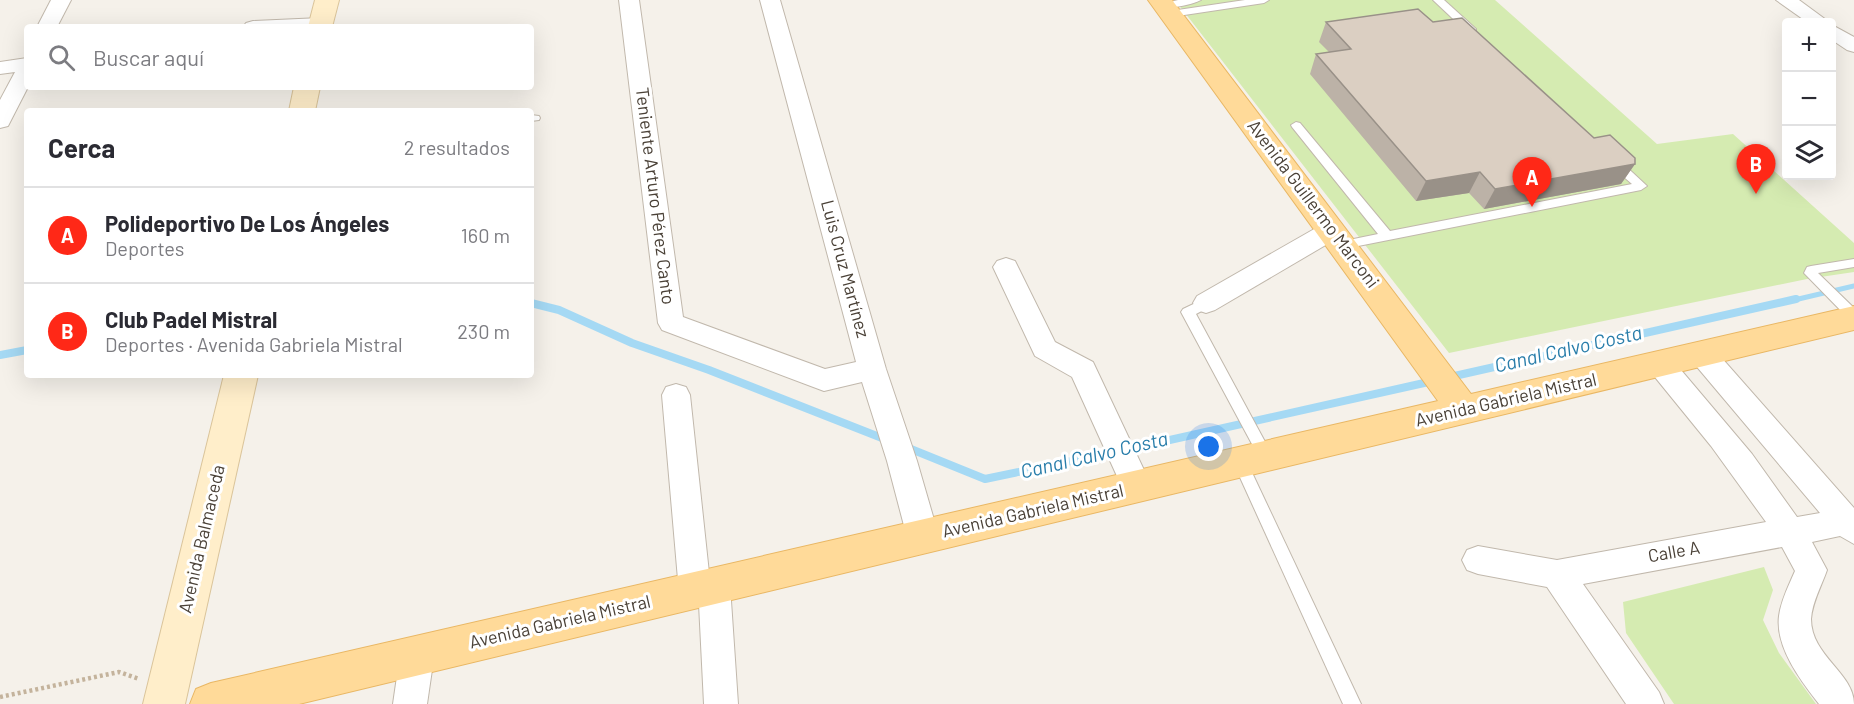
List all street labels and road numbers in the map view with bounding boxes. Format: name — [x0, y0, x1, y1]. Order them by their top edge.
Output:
street label: Teniente Arturo Pérez Canto — [632, 86, 680, 306]
street label: Avenida Guillermo Marconi — [1243, 115, 1384, 292]
street label: Luis Cruz Martínez — [817, 197, 875, 340]
street label: Avenida Gabriela Mistral — [1413, 367, 1599, 431]
street label: Avenida Balmaceda — [173, 462, 229, 615]
street label: Avenida Gabriela Mistral — [940, 478, 1126, 542]
street label: Calle A — [1646, 536, 1702, 566]
street label: Avenida Gabriela Mistral — [467, 589, 653, 653]

